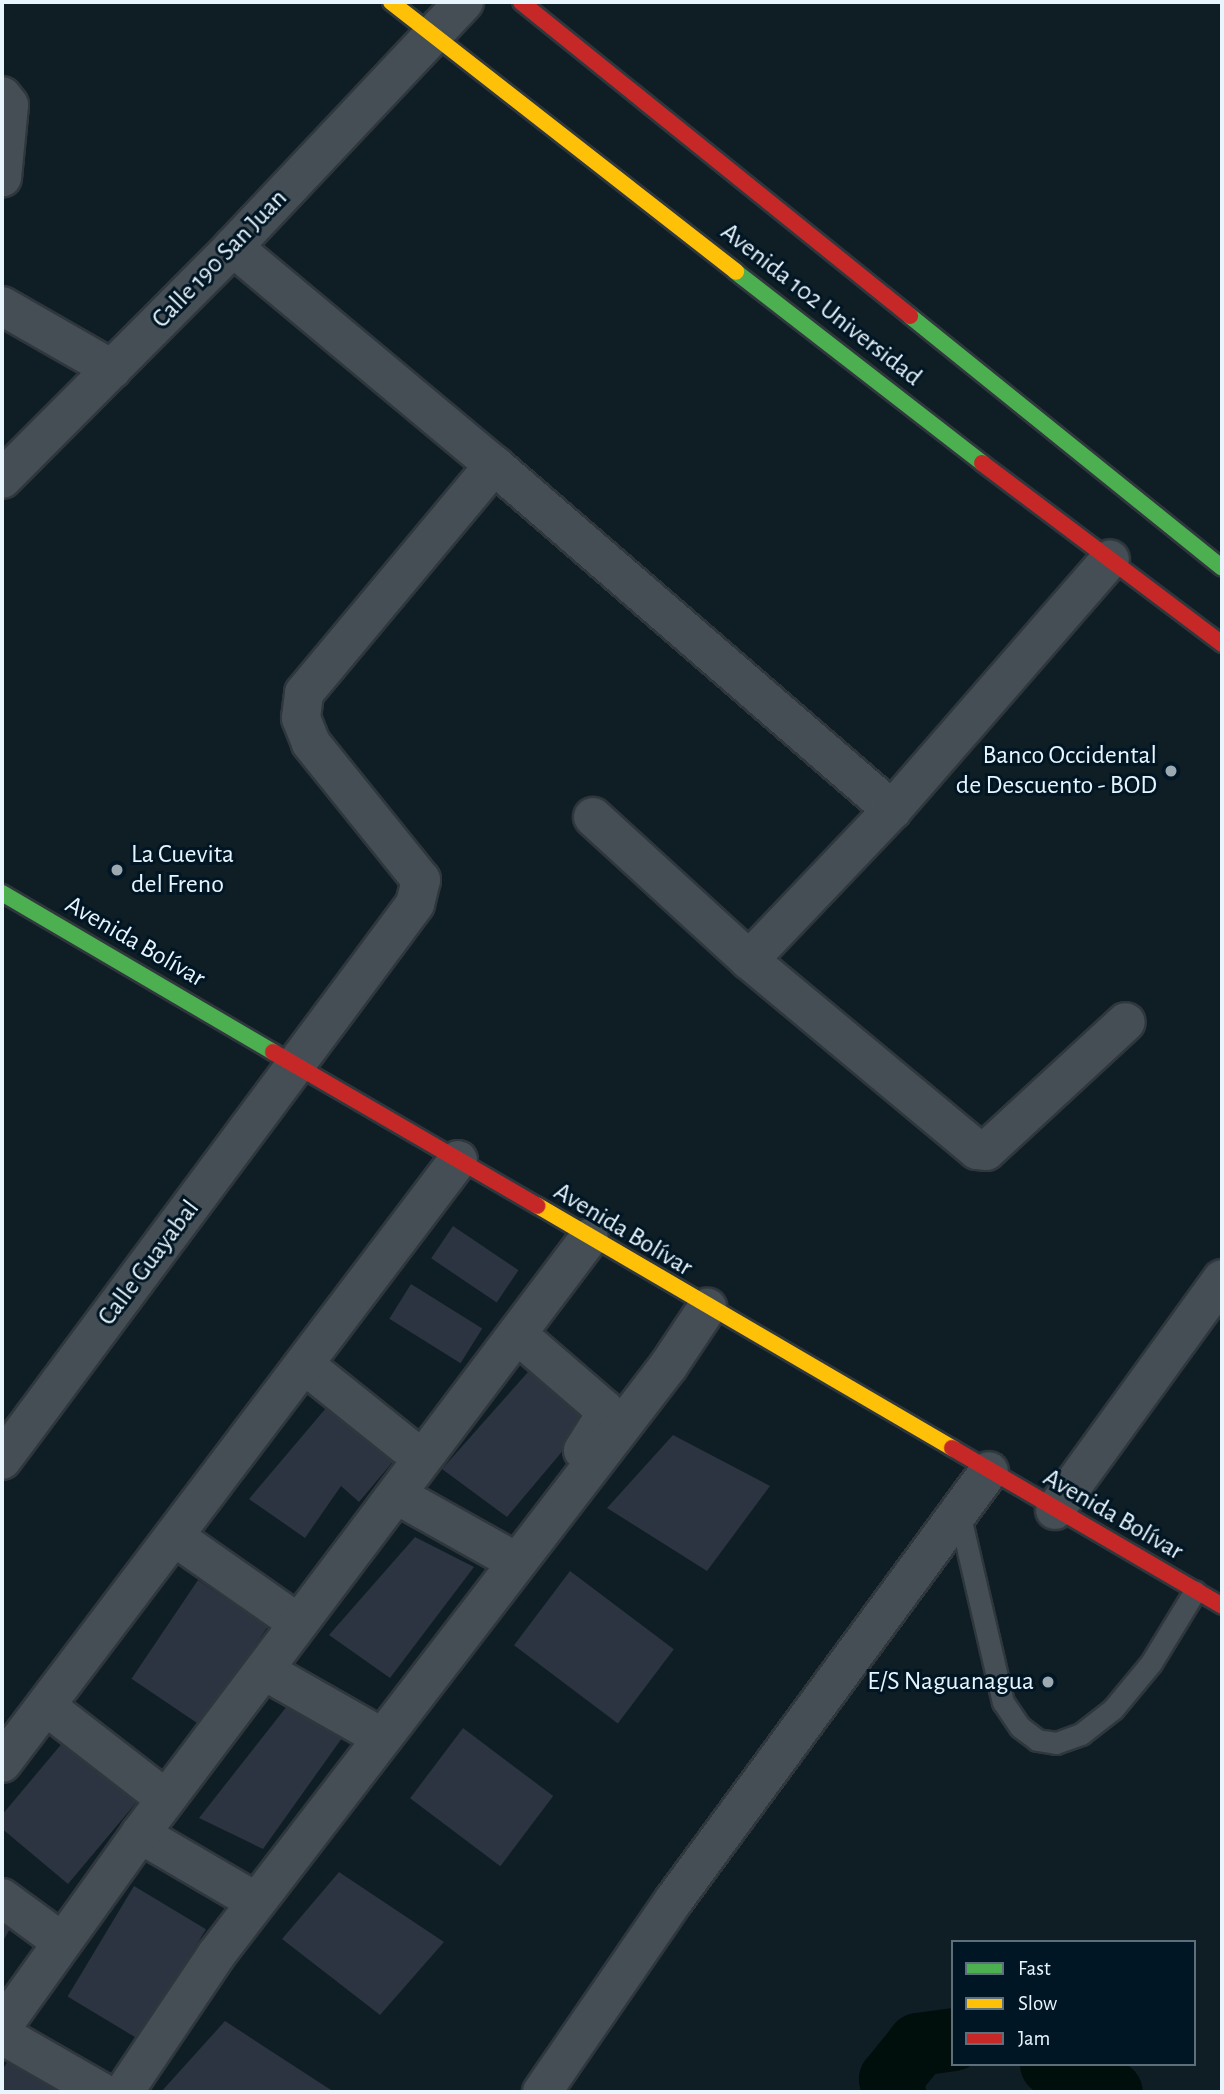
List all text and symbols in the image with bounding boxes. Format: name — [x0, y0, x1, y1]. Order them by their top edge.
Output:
street label: Calle 190 San Juan — [146, 183, 294, 335]
street label: Avenida 102 Universidad — [714, 217, 928, 393]
place label: Banco Occidental de Descuento - BOD — [956, 740, 1157, 802]
marker: Banco Occidental de Descuento - BOD — [1163, 763, 1179, 779]
place label: La Cuevita del Freno — [131, 839, 234, 900]
marker: La Cuevita del Freno — [109, 862, 125, 878]
street label: Avenida Bolívar — [59, 889, 211, 995]
street label: Avenida Bolívar — [548, 1176, 698, 1284]
street label: Calle Guayabal — [92, 1194, 206, 1332]
street label: Avenida Bolívar — [1037, 1462, 1189, 1568]
place label: E/S Naguanagua — [867, 1666, 1034, 1698]
marker: E/S Naguanagua — [1040, 1674, 1056, 1690]
legend — [951, 1940, 1196, 2066]
text: Fast — [1018, 1958, 1051, 1979]
text: Slow — [1018, 1993, 1057, 2014]
text: Jam — [1018, 2028, 1050, 2049]

